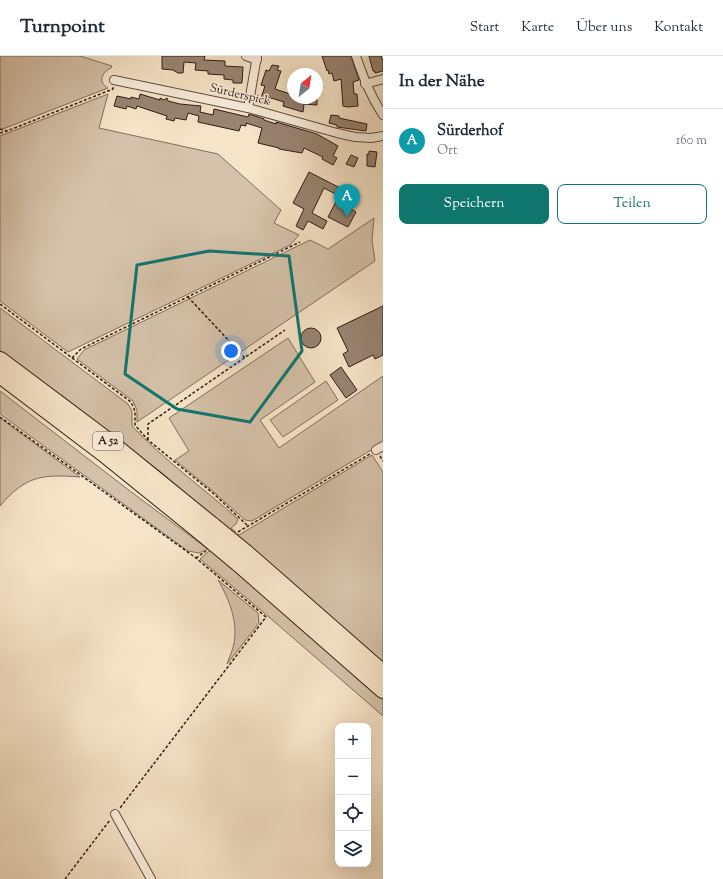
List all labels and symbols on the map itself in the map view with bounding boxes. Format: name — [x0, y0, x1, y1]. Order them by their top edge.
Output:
north arrow — [287, 68, 323, 104]
street label: Sürderspick — [208, 79, 273, 111]
pin: A — [334, 184, 360, 217]
your location — [221, 341, 241, 361]
road number: A 52 — [93, 432, 123, 450]

